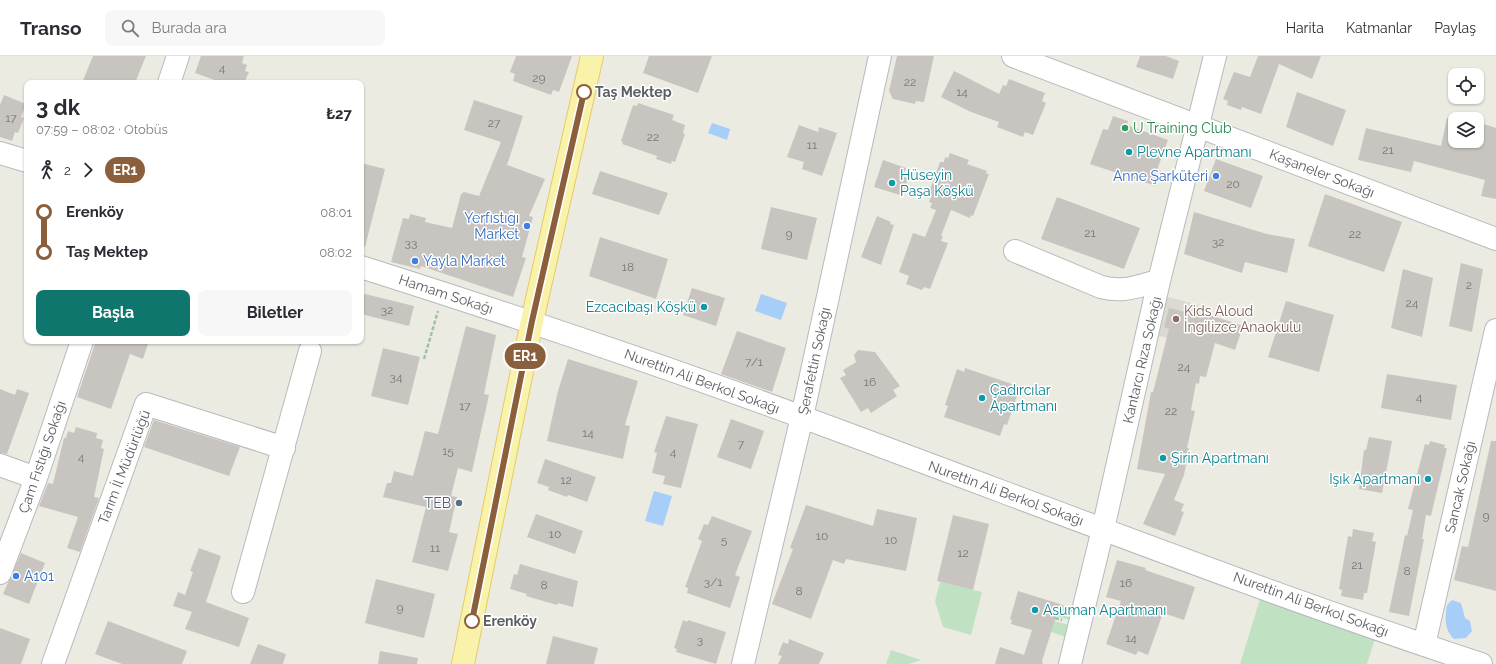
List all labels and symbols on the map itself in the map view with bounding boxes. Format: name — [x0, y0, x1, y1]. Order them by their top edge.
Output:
house number: 4 — [219, 61, 226, 75]
house number: 29 — [532, 71, 546, 85]
house number: 22 — [904, 75, 916, 89]
marker: Taş Mektep — [576, 84, 592, 100]
place label: Taş Mektep — [595, 84, 672, 100]
house number: 14 — [956, 85, 968, 99]
house number: 17 — [5, 111, 17, 125]
house number: 27 — [488, 116, 501, 130]
place label: U Training Club — [1133, 120, 1232, 136]
marker: U Training Club — [1120, 123, 1130, 133]
house number: 22 — [647, 130, 659, 144]
house number: 11 — [807, 138, 817, 152]
house number: 21 — [1382, 143, 1394, 157]
place label: Plevne Apartmanı — [1137, 144, 1252, 160]
street label: Kaşaneler Sokağı — [1267, 146, 1377, 200]
marker: Plevne Apartmanı — [1124, 147, 1134, 157]
place label: Hüseyin Paşa Köşkü — [900, 167, 974, 199]
place label: Anne Şarküteri — [1113, 168, 1208, 184]
marker: Anne Şarküteri — [1211, 171, 1221, 181]
house number: 20 — [1226, 177, 1240, 191]
marker: Hüseyin Paşa Köşkü — [887, 178, 897, 188]
place label: Yerfıstığı Market — [464, 210, 519, 242]
marker: Yerfıstığı Market — [522, 221, 532, 231]
house number: 21 — [1084, 226, 1096, 240]
house number: 9 — [785, 227, 793, 241]
house number: 22 — [1349, 227, 1361, 241]
house number: 32 — [1212, 235, 1224, 249]
house number: 33 — [405, 236, 417, 250]
place label: Yayla Market — [423, 253, 506, 269]
marker: Yayla Market — [410, 256, 420, 266]
house number: 18 — [622, 260, 634, 274]
street label: Hamam Sokağı — [397, 271, 495, 317]
house number: 2 — [1466, 278, 1472, 292]
street label: Kantarcı Rıza Sokağı — [1120, 295, 1164, 425]
house number: 24 — [1406, 296, 1419, 310]
place label: Ezcacıbaşı Köşkü — [586, 299, 696, 315]
marker: Ezcacıbaşı Köşkü — [699, 302, 709, 312]
house number: 32 — [381, 303, 393, 317]
place label: Kids Aloud İngilizce Anaokulu — [1184, 303, 1301, 335]
street label: Şerafettin Sokağı — [795, 306, 833, 416]
marker: Kids Aloud İngilizce Anaokulu — [1171, 314, 1181, 324]
line badge: ER1 — [502, 343, 548, 369]
street label: Nurettin Ali Berkol Sokağı — [622, 345, 782, 417]
house number: 7/1 — [745, 355, 763, 369]
house number: 24 — [1178, 360, 1191, 374]
house number: 34 — [390, 370, 403, 384]
house number: 16 — [864, 375, 876, 389]
place label: Çadırcılar Apartmanı — [990, 382, 1057, 414]
house number: 4 — [1416, 390, 1423, 404]
marker: Çadırcılar Apartmanı — [977, 393, 987, 403]
street label: Çam Fıstığı Sokağı — [15, 399, 69, 515]
house number: 17 — [459, 399, 471, 413]
house number: 22 — [1165, 404, 1177, 418]
street label: Tarım İl Müdürlüğü — [93, 407, 153, 526]
house number: 14 — [582, 426, 594, 440]
house number: 7 — [738, 437, 745, 451]
street label: Sancak Sokağı — [1442, 439, 1478, 535]
house number: 15 — [442, 444, 454, 458]
house number: 4 — [670, 445, 677, 459]
house number: 4 — [78, 450, 85, 464]
place label: Şirin Apartmanı — [1171, 450, 1269, 466]
marker: Şirin Apartmanı — [1158, 453, 1168, 463]
street label: Nurettin Ali Berkol Sokağı — [926, 457, 1086, 529]
place label: Işık Apartmanı — [1329, 471, 1420, 487]
house number: 12 — [560, 473, 572, 487]
marker: Işık Apartmanı — [1423, 474, 1433, 484]
place label: TEB — [425, 495, 451, 511]
marker: TEB — [454, 498, 464, 508]
house number: 9 — [1482, 509, 1490, 523]
house number: 10 — [549, 527, 561, 541]
house number: 10 — [816, 529, 828, 543]
house number: 5 — [721, 533, 728, 547]
house number: 10 — [885, 533, 897, 547]
house number: 11 — [430, 541, 440, 555]
house number: 12 — [957, 546, 969, 560]
house number: 21 — [1351, 558, 1363, 572]
house number: 8 — [1403, 564, 1411, 578]
place label: A101 — [24, 568, 54, 584]
street label: Nurettin Ali Berkol Sokağı — [1231, 568, 1391, 640]
marker: A101 — [11, 571, 21, 581]
house number: 3/1 — [704, 575, 722, 589]
house number: 16 — [1120, 576, 1132, 590]
house number: 8 — [540, 578, 548, 592]
house number: 8 — [795, 584, 803, 598]
house number: 9 — [396, 601, 404, 615]
place label: Asuman Apartmanı — [1043, 602, 1166, 618]
marker: Asuman Apartmanı — [1030, 605, 1040, 615]
marker: Erenköy — [464, 613, 480, 629]
place label: Erenköy — [483, 613, 537, 629]
house number: 14 — [1125, 631, 1137, 645]
house number: 3 — [697, 633, 703, 647]

